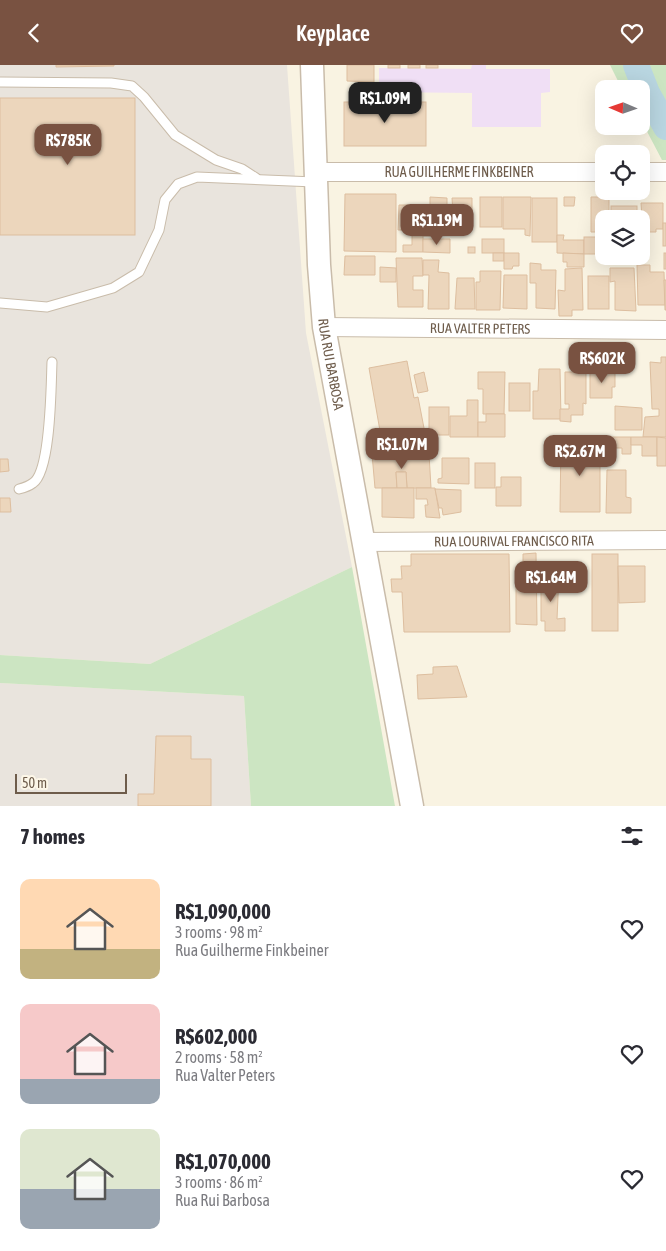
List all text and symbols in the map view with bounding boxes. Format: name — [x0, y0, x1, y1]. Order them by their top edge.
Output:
icon: back — [20, 19, 48, 47]
icon: heart — [618, 19, 646, 47]
text: Keyplace — [296, 20, 370, 46]
north arrow — [595, 80, 650, 135]
map controls — [595, 80, 650, 265]
pin: R$1.09M — [339, 82, 431, 124]
text: R$1.09M — [360, 89, 410, 107]
pin: R$785K — [27, 123, 109, 166]
text: R$785K — [45, 131, 91, 149]
button: locate — [595, 145, 650, 200]
street label: RUA GUILHERME FINKBEINER — [385, 164, 533, 180]
pin: R$1.19M — [391, 203, 483, 246]
button: layers — [595, 210, 650, 265]
text: R$1.19M — [412, 211, 462, 229]
street label: RUA RUI BARBOSA — [315, 318, 347, 411]
street label: RUA VALTER PETERS — [430, 320, 530, 337]
pin: R$602K — [561, 341, 643, 384]
text: R$602K — [579, 349, 625, 367]
pin: R$1.07M — [356, 427, 448, 470]
text: R$1.07M — [377, 435, 427, 453]
pin: R$2.67M — [534, 435, 626, 477]
text: R$2.67M — [555, 442, 605, 460]
street label: RUA LOURIVAL FRANCISCO RITA — [434, 532, 594, 550]
pin: R$1.64M — [505, 561, 597, 603]
text: R$1.64M — [526, 568, 576, 586]
scale bar — [15, 771, 128, 794]
text: 50 m — [22, 775, 47, 791]
icon: filters — [618, 822, 646, 850]
text: 7 homes — [20, 824, 85, 848]
icon: home — [60, 899, 120, 959]
text: R$1,090,000 — [175, 899, 271, 923]
icon: heart — [618, 915, 646, 943]
text: 3 rooms · 98 m² — [175, 923, 263, 941]
text: Rua Guilherme Finkbeiner — [175, 941, 328, 959]
icon: home — [60, 1024, 120, 1084]
text: R$602,000 — [175, 1024, 257, 1048]
icon: heart — [618, 1040, 646, 1068]
text: 2 rooms · 58 m² — [175, 1048, 263, 1066]
text: Rua Valter Peters — [175, 1066, 275, 1084]
icon: home — [60, 1149, 120, 1209]
text: R$1,070,000 — [175, 1149, 271, 1173]
icon: heart — [618, 1165, 646, 1193]
text: 3 rooms · 86 m² — [175, 1173, 263, 1191]
text: Rua Rui Barbosa — [175, 1191, 270, 1209]

